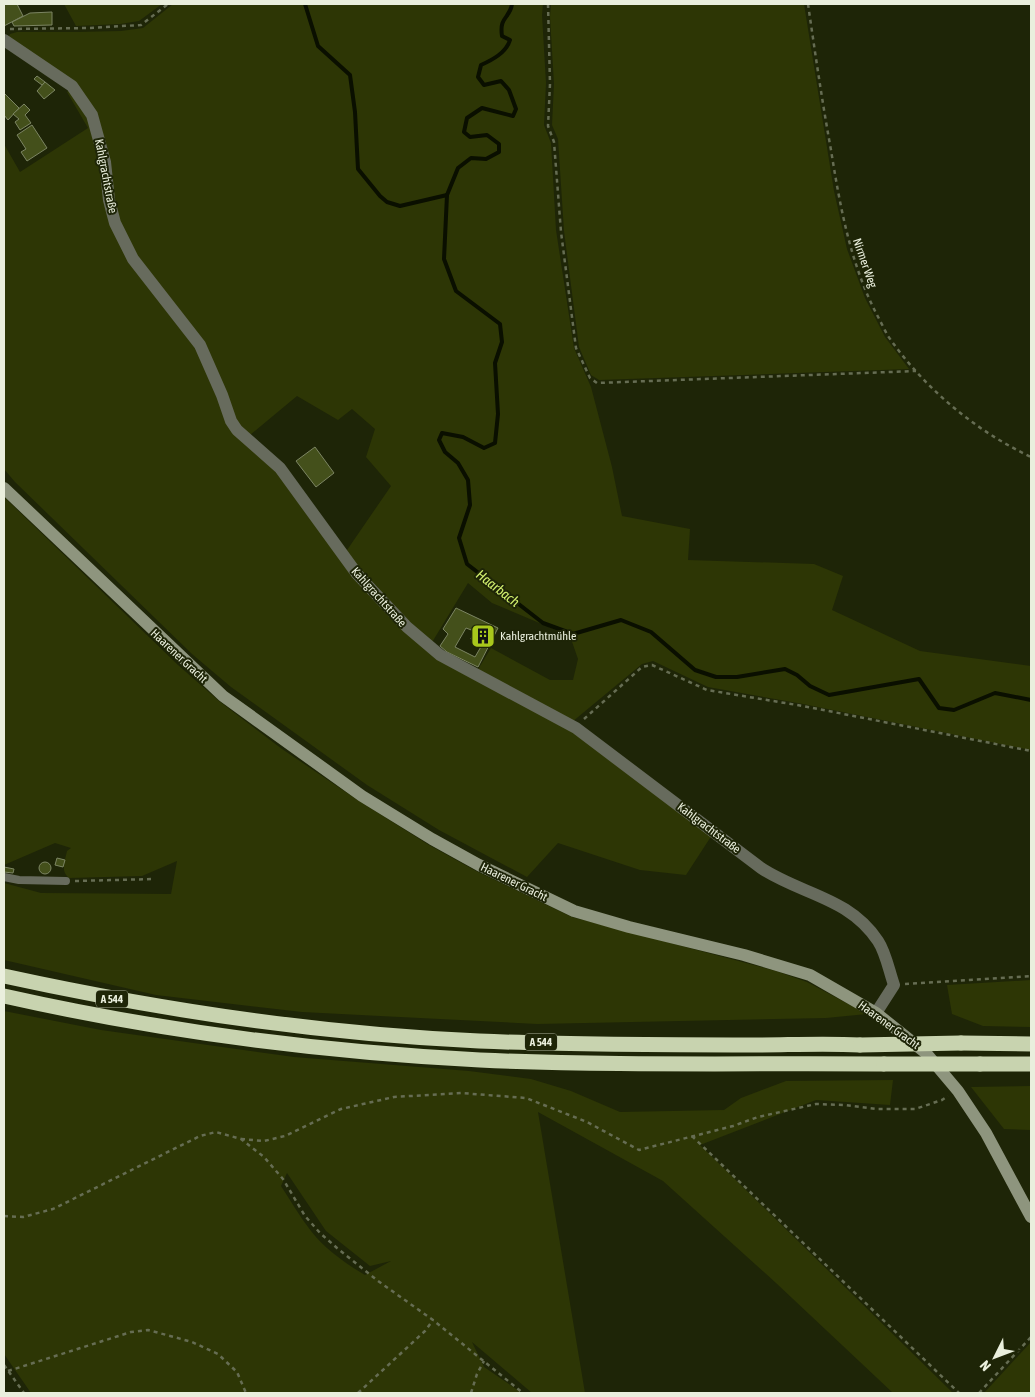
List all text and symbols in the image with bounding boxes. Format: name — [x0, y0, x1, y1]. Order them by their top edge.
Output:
street label: Kahlgrachtstraße — [92, 138, 120, 214]
street label: Nirmer Weg — [850, 236, 880, 290]
street label: Kahlgrachtstraße — [349, 564, 409, 630]
water label: Haarbach — [473, 566, 523, 610]
building icon: Kahlgrachtmühle — [470, 623, 496, 649]
street label: Haarener Gracht — [148, 626, 211, 686]
place label: Kahlgrachtmühle — [500, 629, 577, 643]
street label: Kahlgrachtstraße — [675, 800, 743, 856]
street label: Haarener Gracht — [478, 860, 550, 904]
road number: A 544 — [96, 991, 128, 1008]
street label: Haarener Gracht — [856, 998, 923, 1052]
road number: A 544 — [525, 1034, 557, 1050]
north arrow — [970, 1332, 1020, 1382]
text: N — [977, 1357, 994, 1374]

